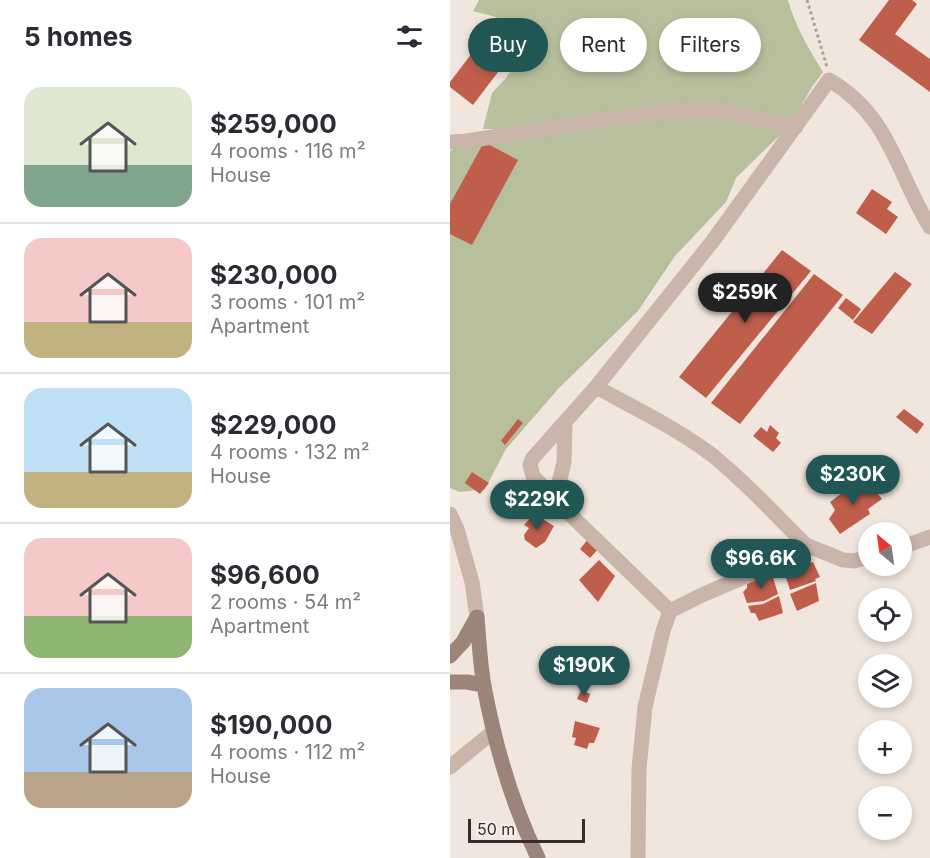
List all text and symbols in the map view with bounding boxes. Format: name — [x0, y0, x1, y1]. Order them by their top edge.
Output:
chip: Buy — [468, 18, 548, 72]
chip: Rent — [560, 18, 647, 72]
chip: Filters — [659, 18, 761, 72]
icon: filters — [393, 20, 426, 53]
text: 5 homes — [24, 21, 133, 52]
text: $259,000 — [210, 108, 337, 139]
icon: home — [72, 111, 144, 183]
text: 4 rooms · 116 m² — [210, 139, 365, 163]
text: House — [210, 163, 271, 187]
text: $230,000 — [210, 259, 337, 290]
icon: home — [72, 262, 144, 334]
pin: $259K — [703, 273, 787, 324]
text: $259K — [712, 280, 778, 304]
text: 3 rooms · 101 m² — [210, 290, 365, 314]
text: Apartment — [210, 314, 309, 338]
text: $229,000 — [210, 409, 336, 440]
icon: home — [72, 412, 144, 484]
text: 4 rooms · 132 m² — [210, 440, 369, 464]
pin: $230K — [811, 455, 895, 506]
text: $230K — [820, 462, 886, 486]
text: House — [210, 464, 271, 488]
pin: $229K — [495, 480, 579, 531]
text: $229K — [504, 487, 570, 511]
north arrow — [858, 522, 912, 576]
map controls — [858, 522, 912, 840]
pin: $96.6K — [712, 539, 810, 590]
text: $96.6K — [725, 546, 797, 570]
text: $96,600 — [210, 559, 320, 590]
icon: home — [72, 562, 144, 634]
button: locate — [858, 588, 912, 642]
text: 2 rooms · 54 m² — [210, 590, 361, 614]
text: Apartment — [210, 614, 309, 638]
pin: $190K — [542, 646, 626, 697]
text: $190K — [553, 653, 615, 677]
button: layers — [858, 654, 912, 708]
text: $190,000 — [210, 709, 332, 740]
icon: home — [72, 712, 144, 784]
button: + — [858, 720, 912, 774]
text: 4 rooms · 112 m² — [210, 740, 365, 764]
text: House — [210, 764, 271, 788]
button: − — [858, 786, 912, 840]
scale bar — [468, 816, 585, 844]
text: 50 m — [477, 819, 515, 839]

